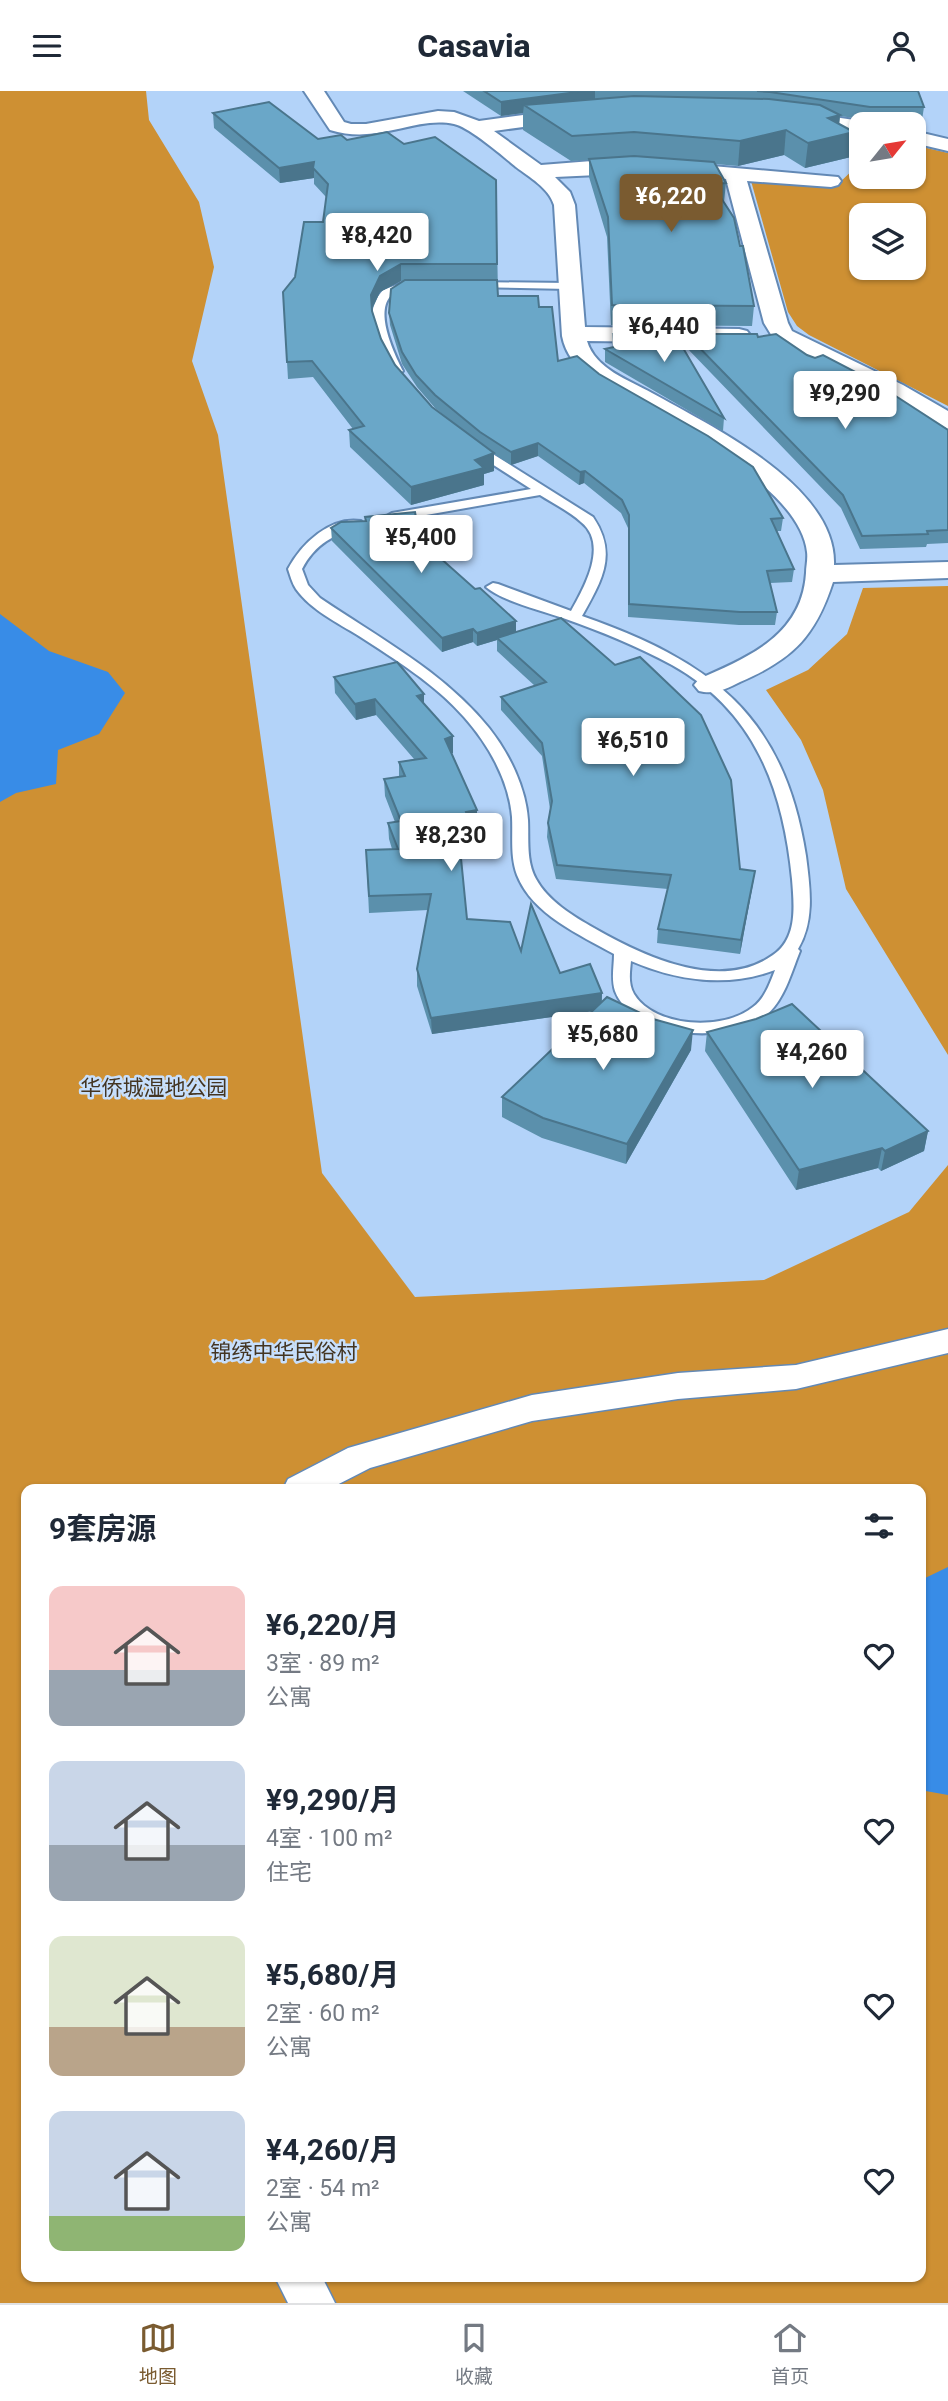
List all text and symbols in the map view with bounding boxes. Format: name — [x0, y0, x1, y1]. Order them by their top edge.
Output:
icon: menu — [28, 27, 66, 65]
text: Casavia — [417, 27, 531, 65]
icon: person — [882, 27, 920, 65]
north arrow — [849, 112, 926, 189]
map controls — [849, 112, 926, 280]
pin: ¥6,220 — [614, 174, 728, 234]
text: ¥6,220 — [636, 183, 706, 210]
button: layers — [849, 203, 926, 280]
pin: ¥8,420 — [320, 213, 434, 273]
text: ¥8,420 — [342, 222, 412, 249]
pin: ¥6,440 — [607, 305, 721, 364]
text: ¥6,440 — [629, 313, 699, 340]
pin: ¥9,290 — [788, 371, 902, 431]
text: ¥9,290 — [810, 380, 880, 407]
pin: ¥5,400 — [364, 515, 478, 575]
text: ¥5,400 — [386, 524, 456, 551]
pin: ¥6,510 — [576, 719, 690, 778]
text: ¥6,510 — [598, 727, 668, 754]
pin: ¥8,230 — [394, 813, 508, 873]
text: ¥8,230 — [416, 822, 486, 849]
pin: ¥5,680 — [546, 1013, 660, 1072]
text: ¥5,680 — [568, 1021, 638, 1048]
pin: ¥4,260 — [755, 1031, 869, 1090]
text: ¥4,260 — [777, 1039, 847, 1066]
park label: 华侨城湿地公园 — [81, 1076, 228, 1100]
park label: 锦绣中华民俗村 — [211, 1340, 358, 1364]
icon: filters — [860, 1507, 898, 1545]
text: 9套房源 — [49, 1511, 156, 1546]
text: ¥6,220/月 — [266, 1607, 399, 1642]
icon: home — [105, 1614, 189, 1698]
icon: heart — [860, 1637, 898, 1675]
text: 3室 · 89 m² — [266, 1650, 380, 1677]
text: 公寓 — [266, 1684, 312, 1711]
text: ¥9,290/月 — [266, 1782, 399, 1817]
icon: home — [105, 1789, 189, 1873]
icon: heart — [860, 1812, 898, 1850]
text: 4室 · 100 m² — [266, 1825, 392, 1852]
text: 住宅 — [266, 1859, 312, 1886]
text: ¥5,680/月 — [266, 1957, 399, 1992]
icon: home — [105, 1964, 189, 2048]
icon: heart — [860, 1987, 898, 2025]
text: 2室 · 60 m² — [266, 2000, 380, 2027]
text: 公寓 — [266, 2034, 312, 2061]
text: ¥4,260/月 — [266, 2132, 399, 2167]
icon: home — [105, 2139, 189, 2223]
icon: heart — [860, 2162, 898, 2200]
text: 2室 · 54 m² — [266, 2175, 380, 2202]
text: 公寓 — [266, 2209, 312, 2236]
tab: 地图 — [139, 2319, 177, 2388]
tab: 收藏 — [455, 2319, 493, 2388]
tab: 首页 — [771, 2319, 809, 2388]

